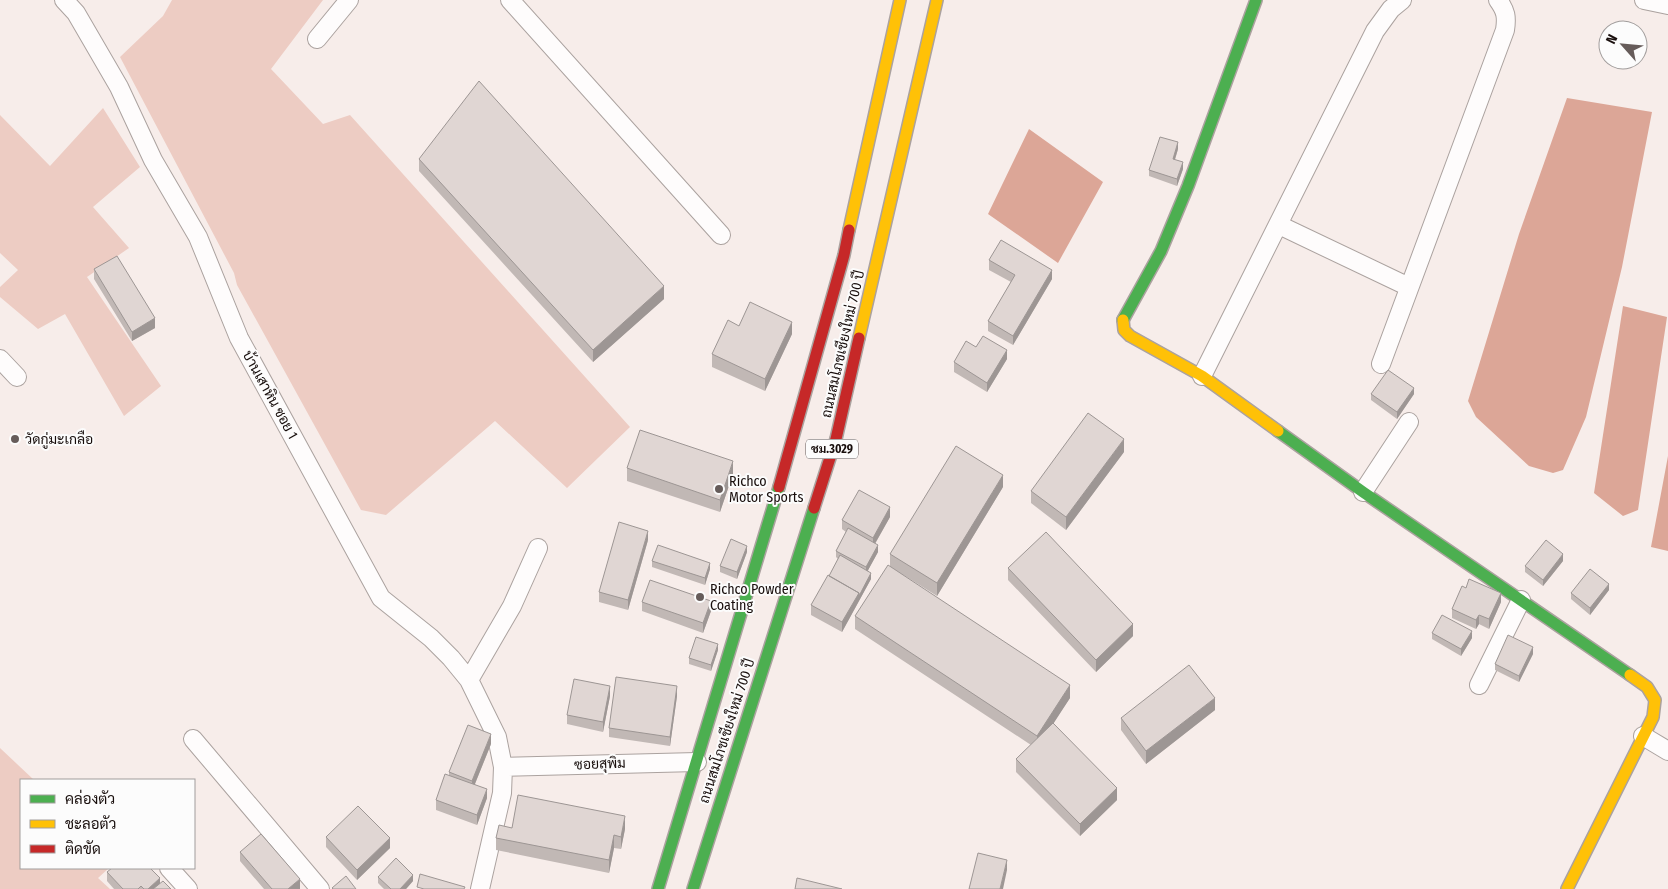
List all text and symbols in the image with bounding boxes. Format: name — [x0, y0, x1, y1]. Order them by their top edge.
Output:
north arrow — [1598, 20, 1648, 70]
text: N — [1602, 32, 1621, 47]
street label: ถนนสมโภชเชียงใหม่ 700 ปี — [817, 268, 868, 419]
street label: บ้านเสาหิน ซอย 1 — [239, 347, 302, 442]
place label: วัดกู่มะเกลือ — [25, 430, 93, 449]
marker: วัดกู่มะเกลือ — [9, 433, 21, 445]
road number: ชม.3029 — [806, 439, 858, 458]
place label: Richco Motor Sports — [729, 473, 803, 506]
marker: Richco Motor Sports — [713, 483, 725, 495]
place label: Richco Powder Coating — [710, 581, 794, 614]
marker: Richco Powder Coating — [694, 591, 706, 603]
street label: ถนนสมโภชเชียงใหม่ 700 ปี — [695, 656, 758, 805]
street label: ซอยสุพิม — [574, 755, 626, 774]
legend — [20, 779, 195, 869]
text: คล่องตัว — [65, 789, 115, 808]
text: ชะลอตัว — [65, 815, 116, 833]
text: ติดขัด — [65, 840, 101, 858]

